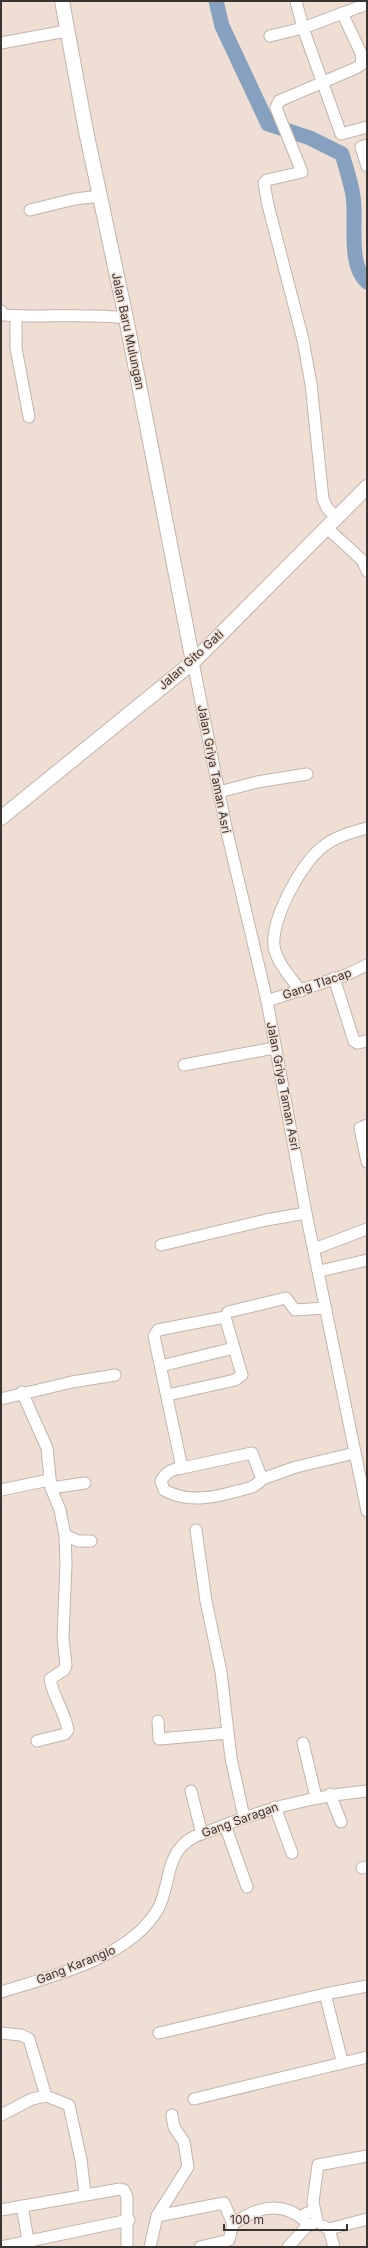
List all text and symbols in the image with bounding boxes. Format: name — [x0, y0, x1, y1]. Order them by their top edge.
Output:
street label: Jalan Baru Mulungan — [109, 271, 148, 391]
street label: Jalan Gito Gati — [155, 626, 226, 693]
street label: Jalan Griya Taman Asri — [195, 703, 234, 835]
street label: Gang Tlacap — [280, 965, 353, 1002]
street label: Jalan Griya Taman Asri — [264, 1020, 303, 1152]
street label: Gang Saragan — [199, 1799, 280, 1840]
street label: Gang Karanglo — [34, 1942, 118, 1987]
scale bar — [224, 2206, 347, 2232]
text: 100 m — [230, 2212, 264, 2227]

